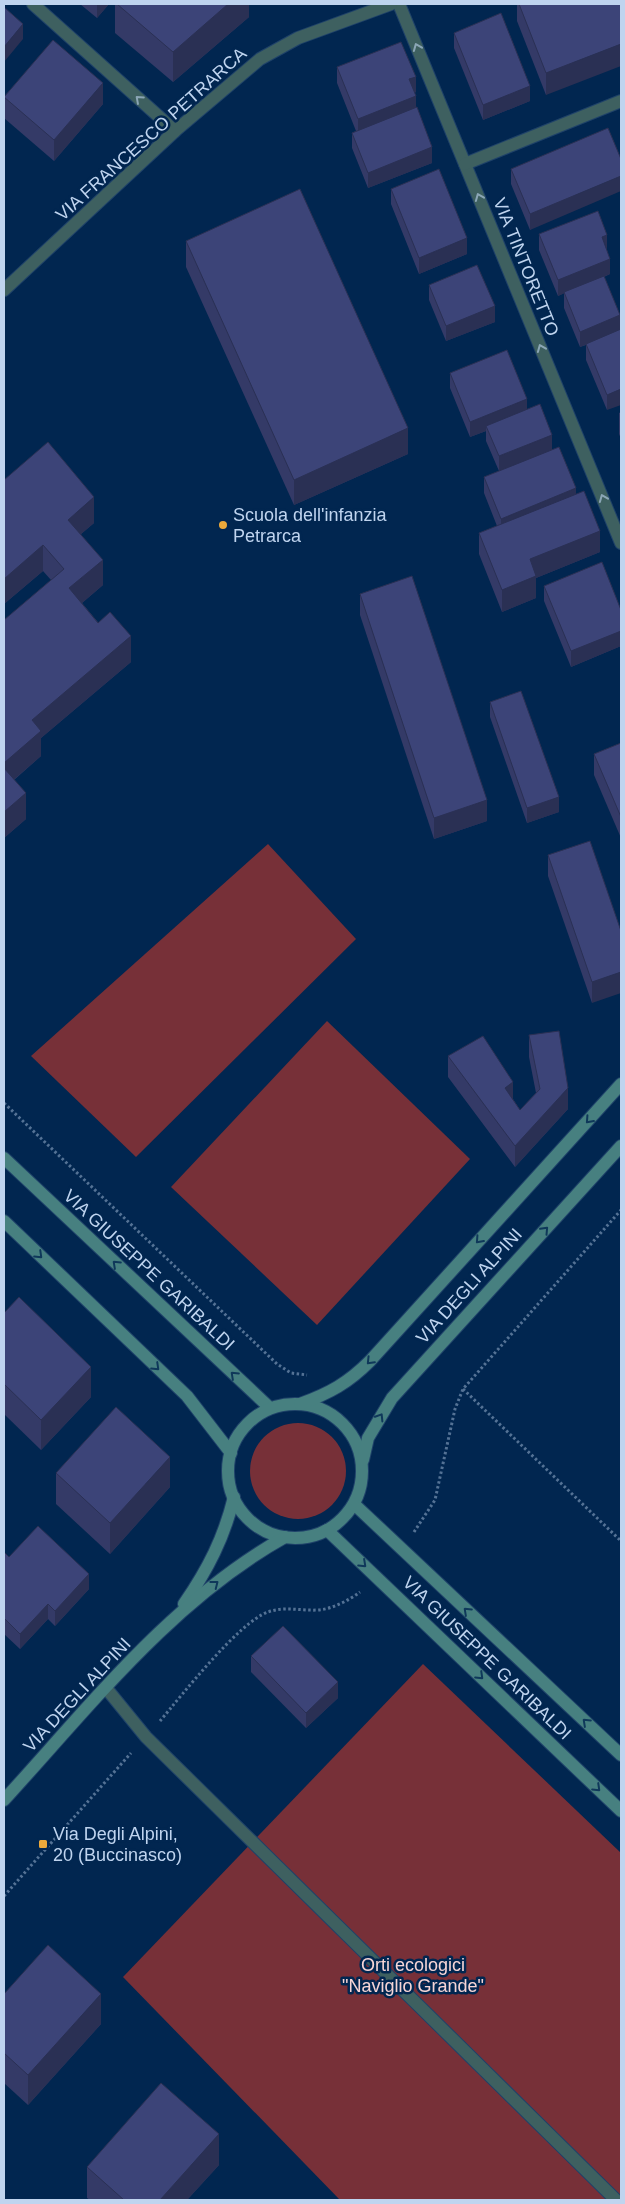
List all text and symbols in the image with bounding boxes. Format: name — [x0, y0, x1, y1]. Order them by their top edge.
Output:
street label: VIA FRANCESCO PETRARCA — [52, 43, 250, 225]
one-way arrow — [413, 43, 423, 52]
one-way arrow — [135, 95, 144, 104]
one-way arrow — [474, 194, 484, 202]
street label: VIA TINTORETTO — [489, 195, 563, 339]
one-way arrow — [536, 344, 547, 353]
one-way arrow — [598, 494, 609, 503]
place label: Scuola dell'infanzia Petrarca — [233, 505, 388, 546]
marker: Scuola dell'infanzia Petrarca — [217, 519, 229, 531]
one-way arrow — [585, 1114, 594, 1123]
street label: VIA GIUSEPPE GARIBALDI — [60, 1186, 238, 1354]
street label: VIA DEGLI ALPINI — [412, 1224, 526, 1348]
one-way arrow — [539, 1226, 548, 1235]
one-way arrow — [476, 1235, 485, 1244]
one-way arrow — [33, 1249, 42, 1258]
one-way arrow — [113, 1261, 122, 1270]
one-way arrow — [367, 1355, 376, 1364]
one-way arrow — [150, 1361, 159, 1370]
one-way arrow — [231, 1372, 240, 1381]
one-way arrow — [373, 1414, 383, 1423]
one-way arrow — [357, 1558, 366, 1567]
street label: VIA GIUSEPPE GARIBALDI — [399, 1572, 575, 1744]
one-way arrow — [209, 1581, 218, 1589]
one-way arrow — [464, 1608, 473, 1617]
street label: VIA DEGLI ALPINI — [19, 1634, 135, 1756]
one-way arrow — [474, 1670, 483, 1679]
one-way arrow — [582, 1719, 591, 1728]
one-way arrow — [592, 1782, 601, 1791]
place label: Via Degli Alpini, 20 (Buccinasco) — [53, 1824, 182, 1865]
marker: Via Degli Alpini, 20 (Buccinasco) — [37, 1838, 49, 1850]
park label: Orti ecologici "Naviglio Grande" — [342, 1955, 484, 1996]

